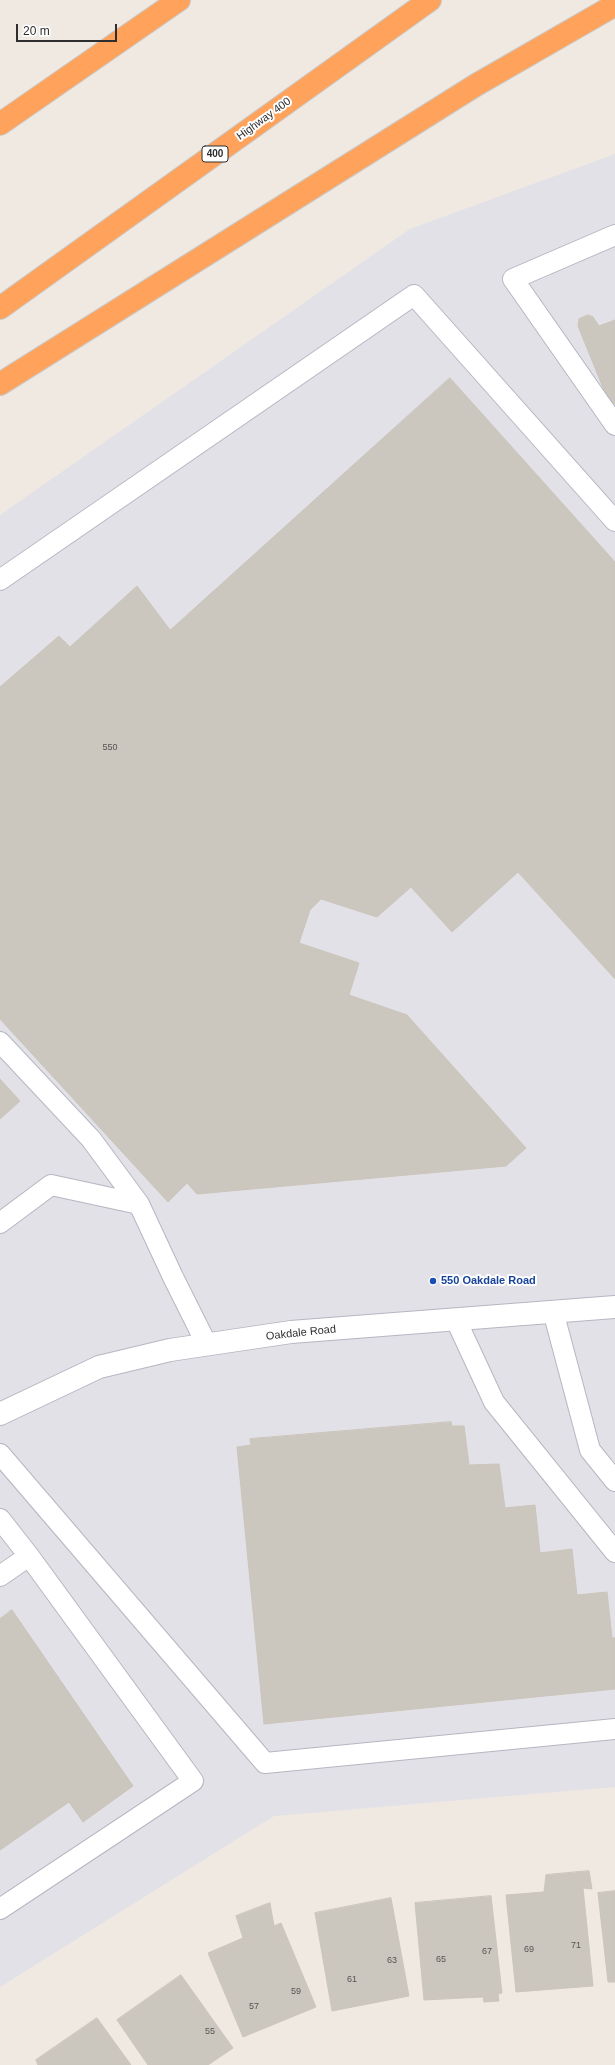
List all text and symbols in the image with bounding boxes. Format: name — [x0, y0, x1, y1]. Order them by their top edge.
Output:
scale bar — [18, 16, 119, 42]
text: 20 m — [23, 24, 50, 38]
street label: Highway 400 — [234, 95, 294, 143]
road number: 400 — [202, 146, 228, 162]
house number: 550 — [102, 743, 118, 753]
place label: 550 Oakdale Road — [441, 1274, 536, 1288]
marker: 550 Oakdale Road — [428, 1276, 438, 1286]
street label: Oakdale Road — [265, 1323, 337, 1343]
house number: 71 — [571, 1941, 581, 1951]
house number: 69 — [524, 1945, 534, 1955]
house number: 67 — [482, 1947, 492, 1957]
house number: 65 — [436, 1955, 446, 1965]
house number: 63 — [387, 1956, 397, 1966]
house number: 61 — [347, 1975, 357, 1985]
house number: 59 — [291, 1987, 301, 1997]
house number: 57 — [249, 2002, 259, 2012]
house number: 55 — [205, 2027, 215, 2037]

